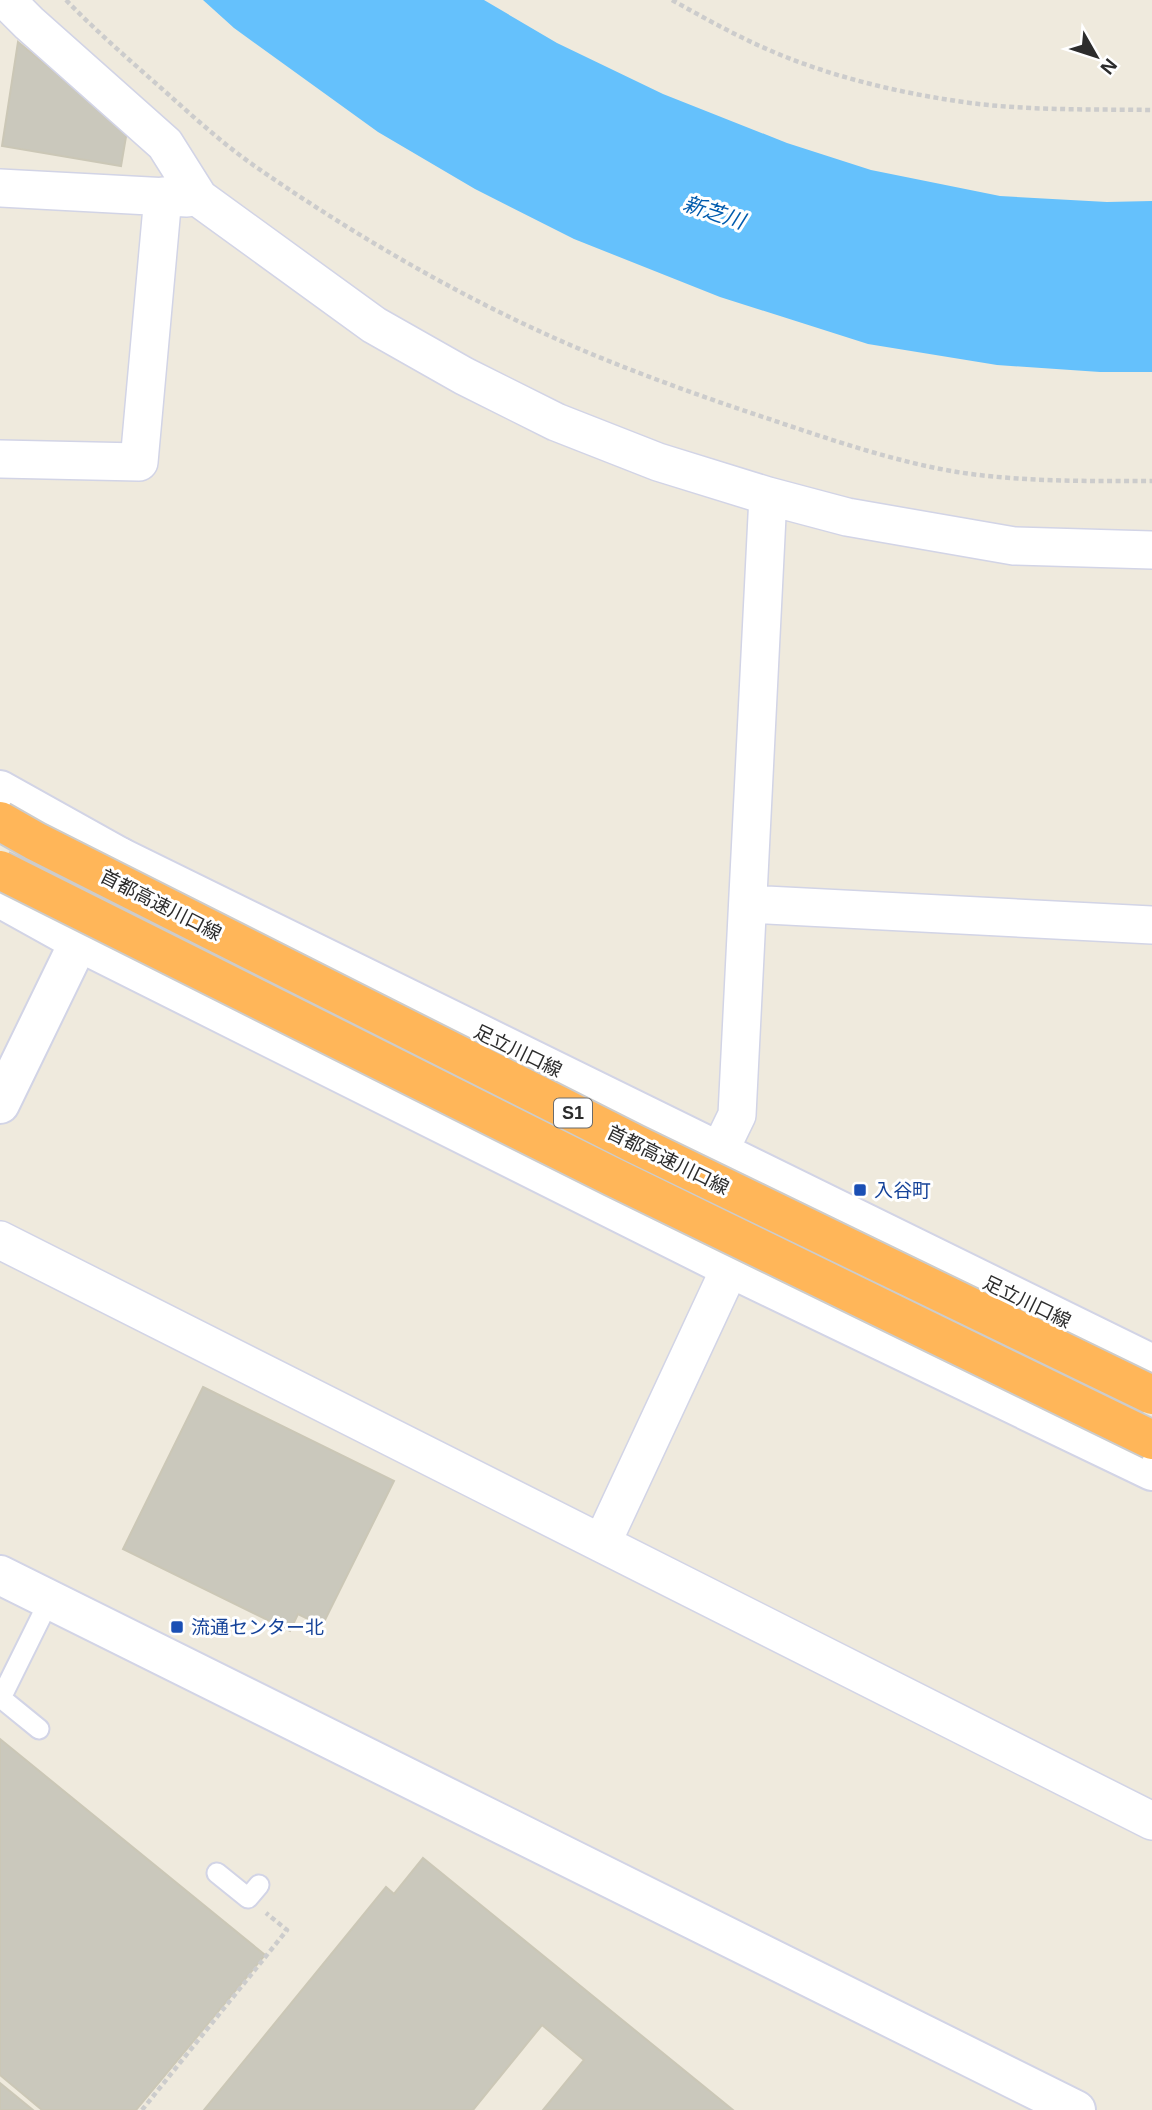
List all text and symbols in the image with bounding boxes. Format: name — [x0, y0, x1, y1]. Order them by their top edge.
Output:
north arrow — [1061, 21, 1131, 91]
text: N — [1096, 54, 1121, 78]
water label: 新芝川 — [680, 191, 749, 233]
street label: 首都高速川口線 — [97, 865, 225, 945]
street label: 足立川口線 — [471, 1021, 565, 1081]
road number: S1 — [554, 1098, 592, 1128]
street label: 首都高速川口線 — [604, 1121, 732, 1199]
place label: 入谷町 — [874, 1180, 931, 1201]
marker: 入谷町 — [852, 1182, 868, 1198]
street label: 足立川口線 — [980, 1272, 1074, 1332]
place label: 流通センター北 — [191, 1617, 324, 1638]
marker: 流通センター北 — [169, 1619, 185, 1635]

